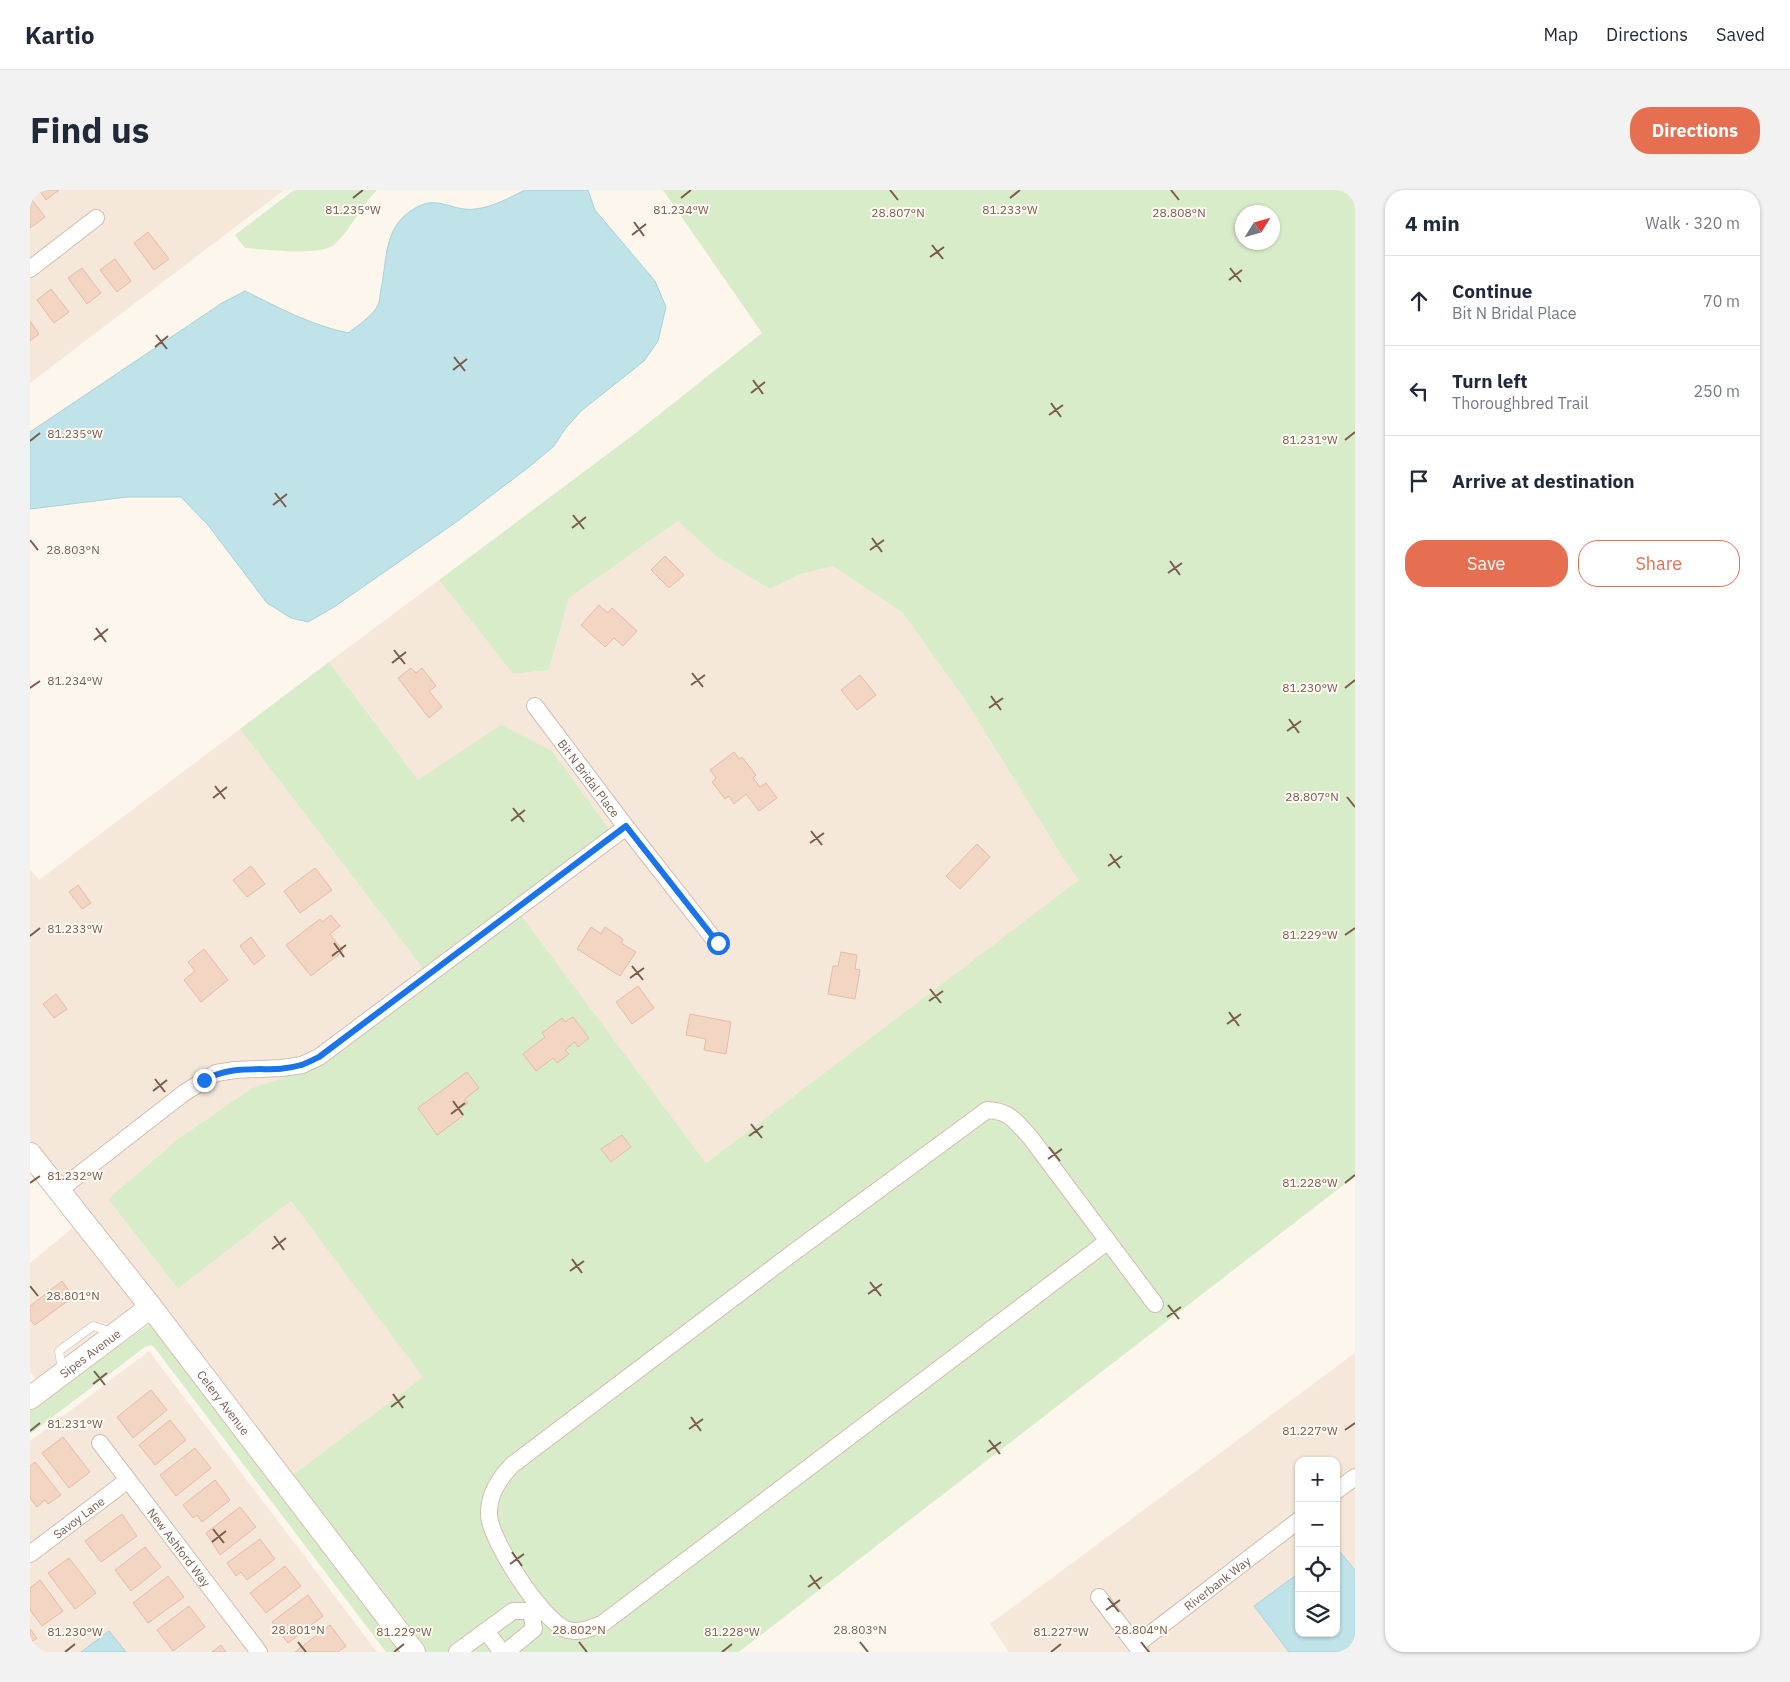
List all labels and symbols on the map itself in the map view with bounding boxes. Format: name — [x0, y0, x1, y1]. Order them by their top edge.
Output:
text: 81.235°W — [325, 202, 381, 217]
text: 81.234°W — [653, 202, 709, 217]
text: 81.233°W — [982, 202, 1038, 217]
text: 28.807°N — [871, 205, 925, 220]
text: 28.808°N — [1152, 205, 1206, 220]
north arrow — [1235, 205, 1280, 250]
text: 81.235°W — [47, 426, 103, 441]
text: 81.231°W — [1282, 432, 1338, 447]
text: 28.803°N — [46, 542, 100, 557]
text: 81.234°W — [47, 673, 103, 688]
text: 81.230°W — [1282, 680, 1338, 695]
street label: Bit N Bridal Place — [555, 736, 623, 820]
text: 28.807°N — [1285, 789, 1339, 804]
text: 81.233°W — [47, 921, 103, 936]
text: 81.229°W — [1282, 927, 1338, 942]
route start — [707, 932, 730, 955]
route end — [193, 1069, 216, 1092]
text: 81.232°W — [47, 1168, 103, 1183]
text: 81.228°W — [1282, 1175, 1338, 1190]
text: 28.801°N — [46, 1288, 100, 1303]
street label: Sipes Avenue — [57, 1325, 124, 1381]
street label: Celery Avenue — [194, 1367, 253, 1438]
text: 81.231°W — [47, 1416, 103, 1431]
text: 81.227°W — [1282, 1423, 1338, 1438]
street label: Savoy Lane — [50, 1493, 108, 1541]
street label: New Ashford Way — [145, 1505, 214, 1590]
street label: Riverbank Way — [1181, 1553, 1253, 1613]
text: 28.801°N — [271, 1622, 325, 1637]
text: 28.802°N — [552, 1622, 606, 1637]
text: 28.803°N — [833, 1622, 887, 1637]
text: 28.804°N — [1114, 1622, 1168, 1637]
text: 81.230°W — [47, 1624, 103, 1639]
text: 81.229°W — [376, 1624, 432, 1639]
text: 81.228°W — [704, 1624, 760, 1639]
text: 81.227°W — [1033, 1624, 1089, 1639]

